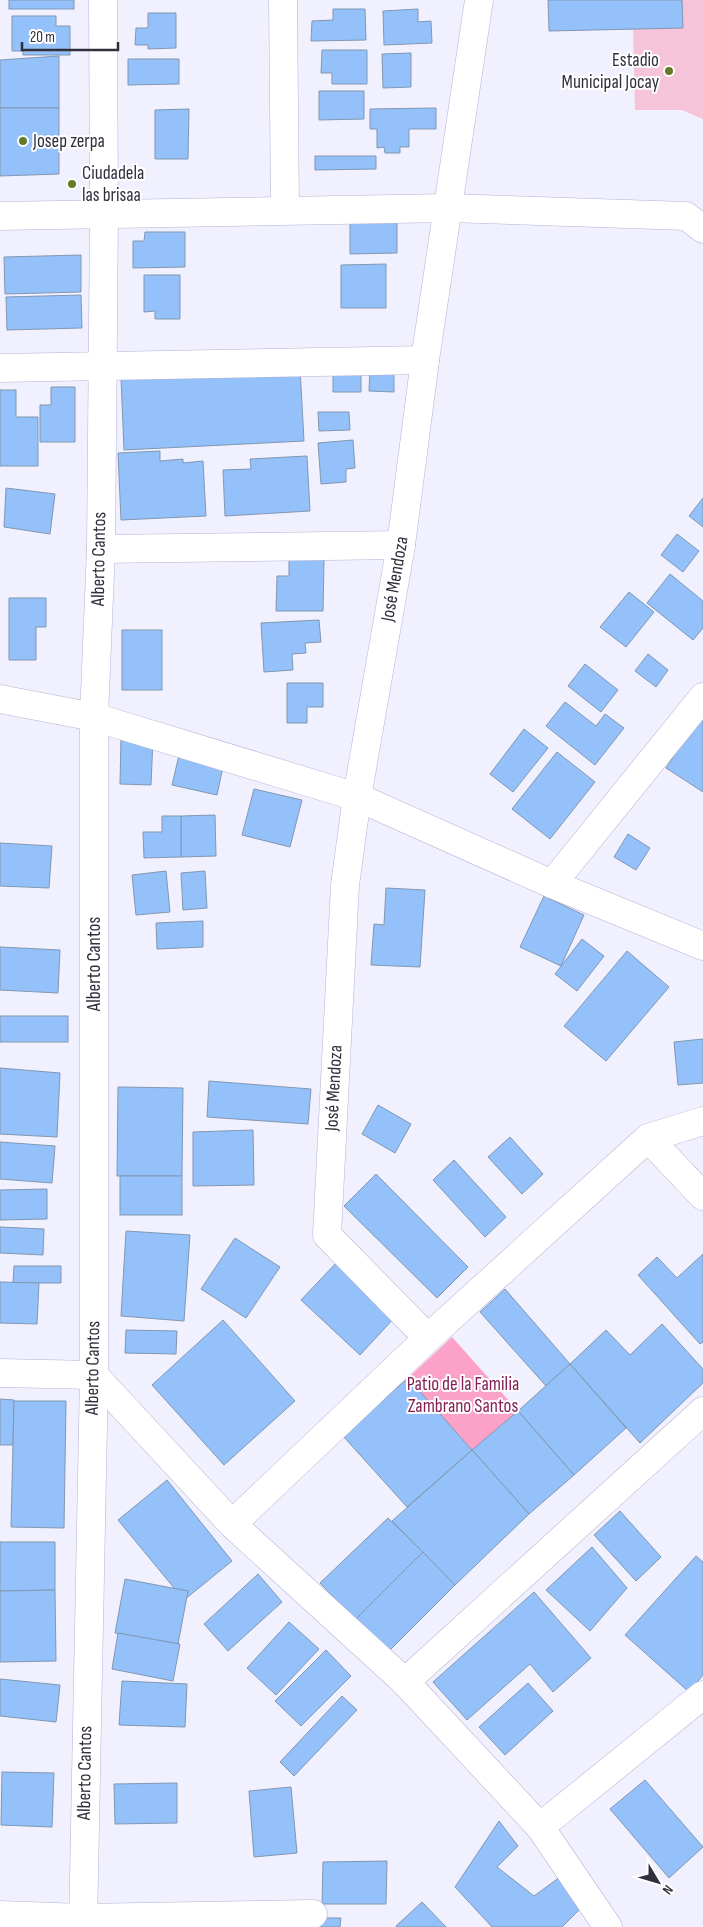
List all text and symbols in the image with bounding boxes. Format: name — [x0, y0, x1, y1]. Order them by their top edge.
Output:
scale bar — [22, 20, 119, 52]
text: 20 m — [30, 28, 55, 47]
place label: Estadio Municipal Jocay — [562, 49, 660, 94]
marker: Estadio Municipal Jocay — [663, 65, 675, 77]
place label: Josep zerpa — [32, 130, 105, 153]
marker: Josep zerpa — [17, 135, 29, 147]
place label: Ciudadela las brisaa — [82, 162, 144, 207]
marker: Ciudadela las brisaa — [66, 178, 78, 190]
street label: Alberto Cantos — [87, 511, 111, 607]
street label: José Mendoza — [376, 535, 414, 624]
street label: Alberto Cantos — [83, 917, 106, 1012]
street label: José Mendoza — [320, 1044, 348, 1133]
street label: Alberto Cantos — [81, 1320, 105, 1416]
park label: Patio de la Familia Zambrano Santos — [407, 1373, 519, 1418]
street label: Alberto Cantos — [73, 1725, 97, 1821]
north arrow — [633, 1857, 683, 1907]
text: N — [659, 1882, 677, 1898]

